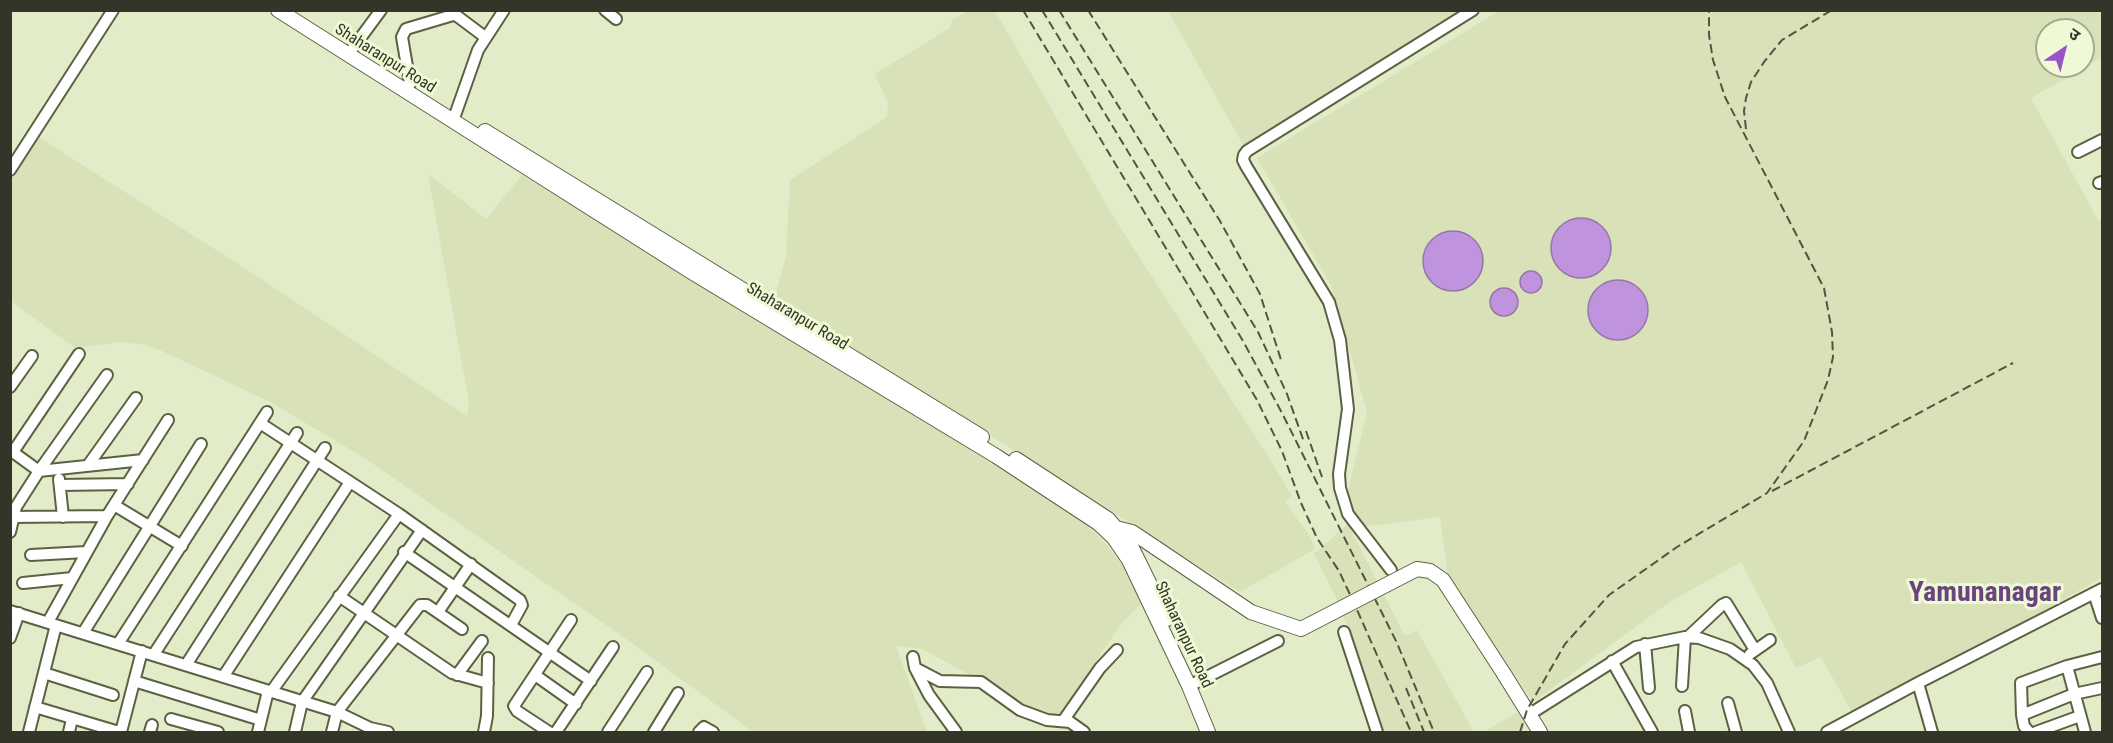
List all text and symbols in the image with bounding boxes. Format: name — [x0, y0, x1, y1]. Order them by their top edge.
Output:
north arrow — [2035, 18, 2095, 78]
street label: Shaharanpur Road — [331, 20, 439, 98]
text: उ — [2065, 24, 2084, 45]
street label: Shaharanpur Road — [743, 279, 851, 355]
district label: Yamunanagar — [1909, 577, 2061, 611]
street label: Shaharanpur Road — [1150, 579, 1216, 691]

